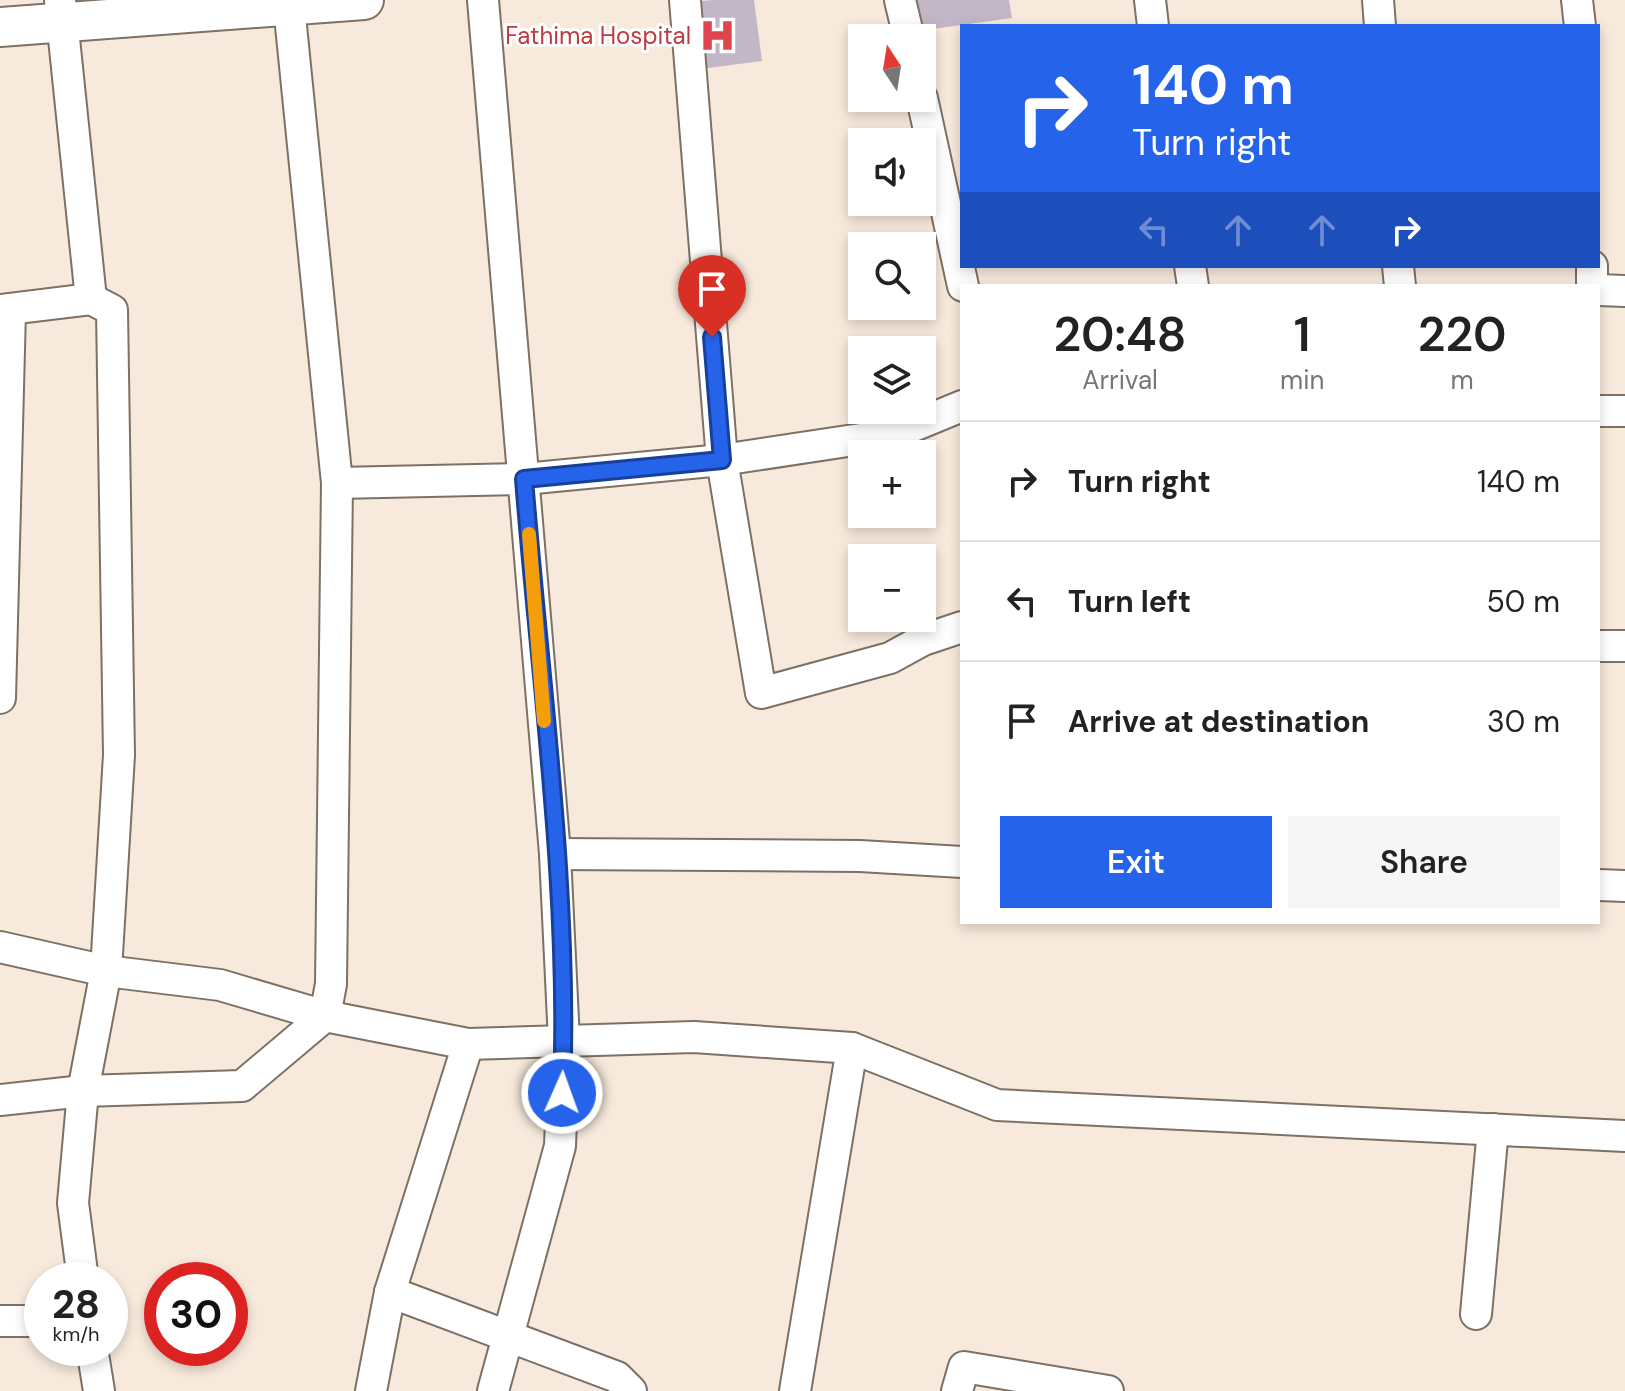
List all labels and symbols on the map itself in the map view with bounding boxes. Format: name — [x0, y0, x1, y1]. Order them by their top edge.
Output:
hospital icon: Fathima Hospital — [698, 16, 736, 54]
place label: Fathima Hospital — [505, 20, 691, 51]
north arrow — [848, 24, 936, 112]
pin — [678, 255, 746, 337]
position arrow — [520, 1051, 604, 1135]
speed limit sign: 30 — [144, 1262, 248, 1366]

